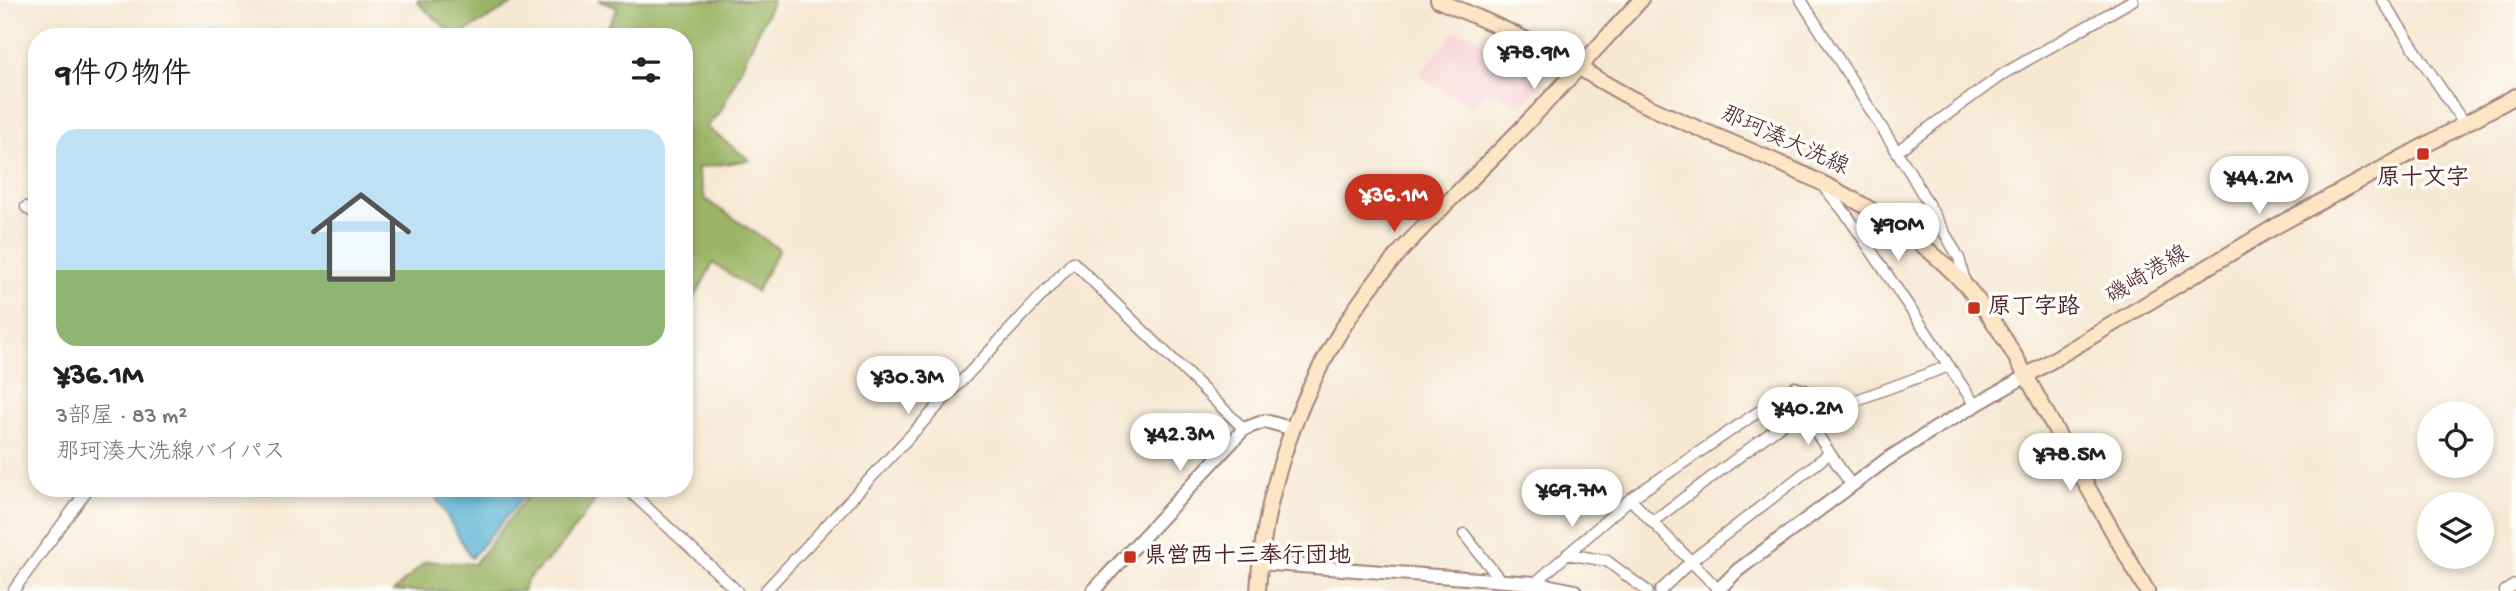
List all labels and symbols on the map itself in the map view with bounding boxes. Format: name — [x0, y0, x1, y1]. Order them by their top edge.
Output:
pin: ¥78.9M — [1477, 32, 1591, 91]
street label: 那珂湊大洗線 — [1715, 101, 1853, 182]
marker: 原十文字 — [2415, 146, 2431, 162]
pin: ¥44.2M — [2202, 156, 2316, 216]
place label: 原十文字 — [2377, 165, 2469, 193]
pin: ¥36.1M — [1337, 174, 1451, 234]
pin: ¥90M — [1857, 204, 1939, 263]
street label: 磯崎港線 — [2101, 240, 2194, 311]
place label: 原丁字路 — [1988, 294, 2080, 322]
marker: 原丁字路 — [1966, 300, 1982, 316]
pin: ¥30.3M — [851, 356, 965, 416]
pin: ¥40.2M — [1751, 388, 1865, 447]
pin: ¥42.3M — [1123, 414, 1237, 473]
pin: ¥78.5M — [2013, 434, 2127, 493]
pin: ¥69.7M — [1515, 470, 1629, 529]
place label: 県営西十三奉行団地 — [1144, 542, 1351, 571]
marker: 県営西十三奉行団地 — [1122, 549, 1138, 565]

